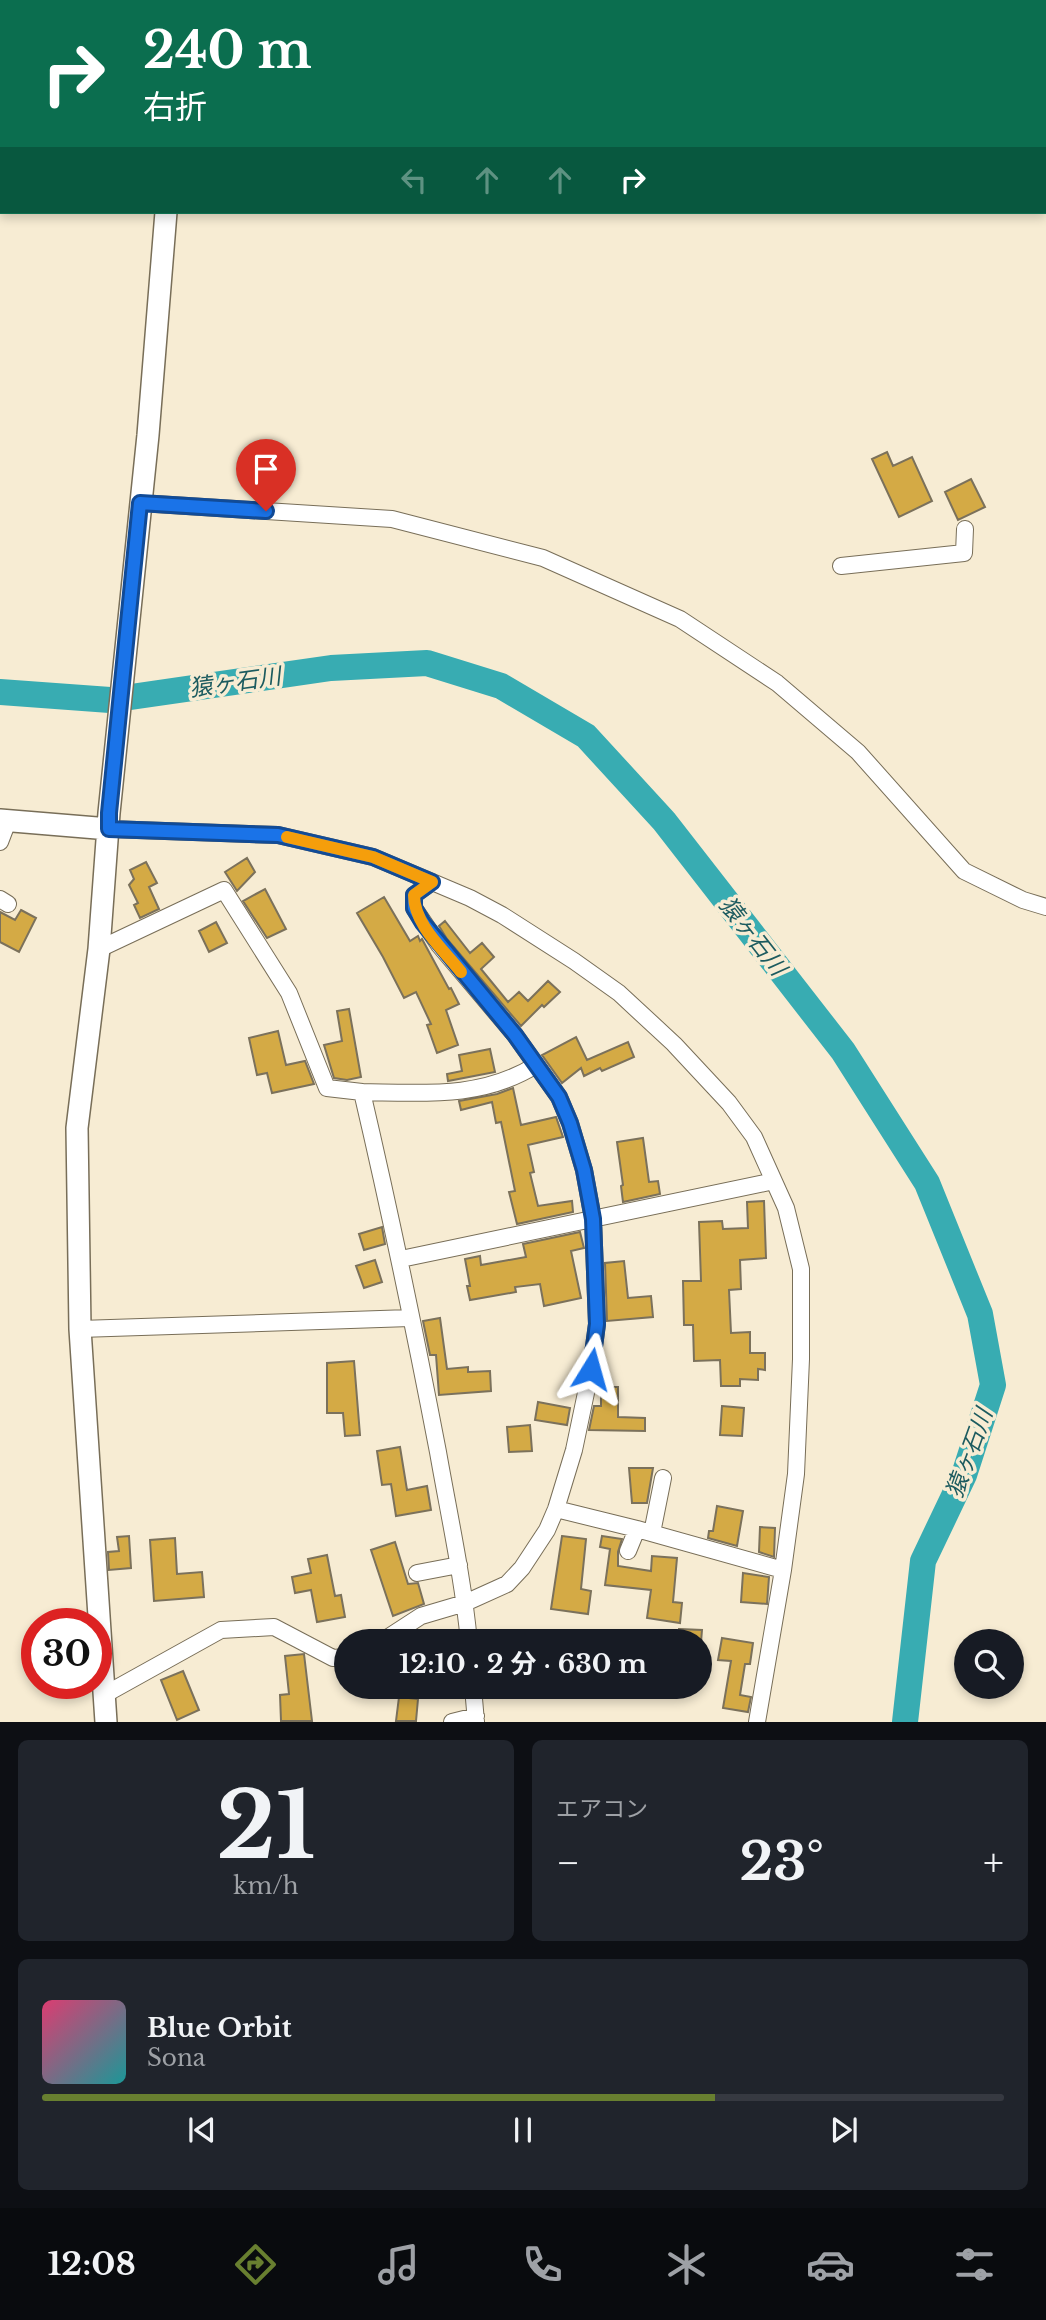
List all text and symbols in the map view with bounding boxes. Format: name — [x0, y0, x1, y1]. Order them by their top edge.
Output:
text: 240 m — [143, 20, 312, 81]
icon: right — [28, 28, 119, 119]
text: 右折 — [143, 87, 207, 127]
icon: left — [395, 161, 433, 199]
icon: ahead — [468, 161, 506, 199]
icon: ahead — [541, 161, 579, 199]
icon: right — [614, 161, 652, 199]
pin — [236, 439, 296, 511]
icon: arrive — [247, 450, 285, 488]
water label: 猿ヶ石川 — [187, 661, 285, 702]
water label: 猿ヶ石川 — [714, 891, 794, 983]
position arrow — [554, 1332, 628, 1406]
water label: 猿ヶ石川 — [940, 1402, 999, 1501]
speed limit sign: 30 — [21, 1608, 112, 1699]
map controls — [954, 1629, 1024, 1699]
button: search — [954, 1629, 1024, 1699]
text: 12:10 · 2 分 · 630 m — [399, 1648, 647, 1680]
text: 21 — [217, 1770, 315, 1883]
text: エアコン — [556, 1795, 648, 1823]
text: 23° — [739, 1830, 824, 1894]
text: − — [556, 1839, 580, 1886]
text: + — [983, 1839, 1004, 1886]
text: km/h — [233, 1872, 299, 1900]
text: Blue Orbit — [147, 2012, 292, 2044]
text: Sona — [147, 2044, 205, 2072]
icon: previous — [183, 2111, 221, 2149]
icon: pause — [504, 2111, 542, 2149]
icon: next — [825, 2111, 863, 2149]
icon: directions — [231, 2240, 280, 2289]
icon: music — [374, 2240, 423, 2289]
icon: phone — [518, 2240, 567, 2289]
icon: climate — [662, 2240, 711, 2289]
icon: car — [806, 2240, 855, 2289]
icon: filters — [950, 2240, 999, 2289]
text: 12:08 — [47, 2244, 136, 2284]

